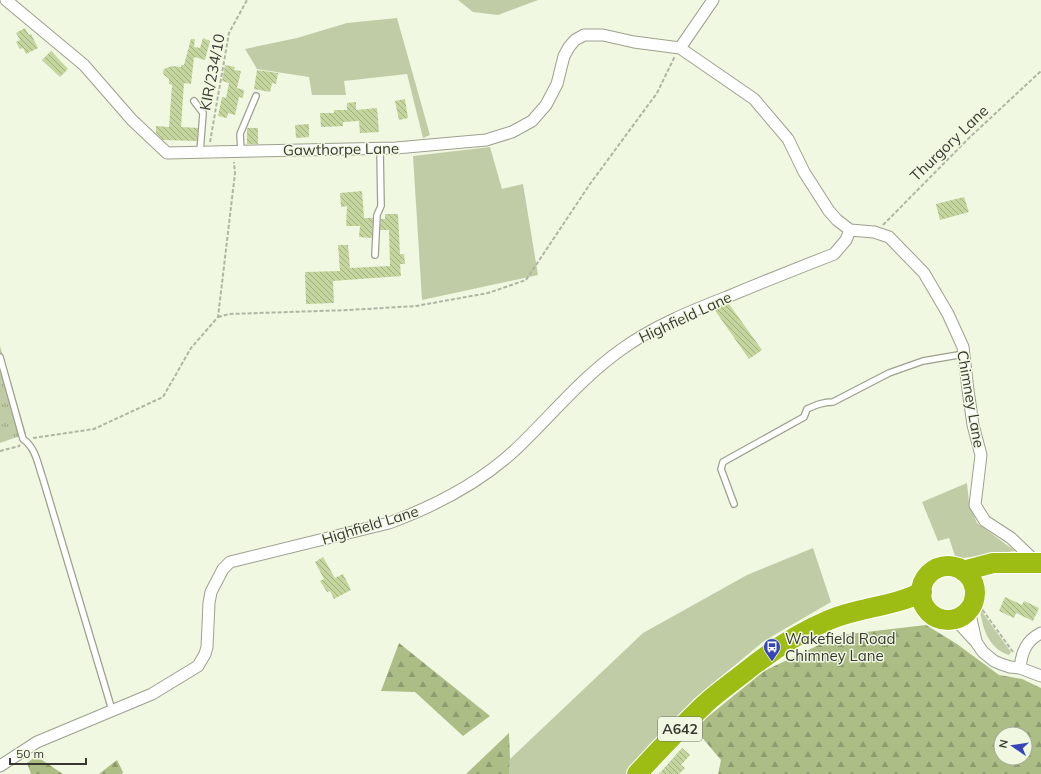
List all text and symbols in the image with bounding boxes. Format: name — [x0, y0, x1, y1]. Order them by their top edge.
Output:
street label: KIR/234/10 — [195, 32, 229, 112]
street label: Thurgory Lane — [906, 101, 992, 185]
street label: Gawthorpe Lane — [283, 138, 399, 160]
street label: Highfield Lane — [636, 287, 734, 347]
street label: Chimney Lane — [953, 349, 989, 449]
street label: Highfield Lane — [319, 501, 421, 549]
place label: Wakefield Road Chimney Lane — [785, 629, 896, 665]
bus stop icon: Wakefield Road Chimney Lane — [762, 637, 782, 662]
road number: A642 — [658, 717, 702, 741]
north arrow — [993, 726, 1033, 766]
text: N — [996, 738, 1011, 749]
scale bar — [10, 740, 86, 766]
text: 50 m — [16, 746, 44, 761]

